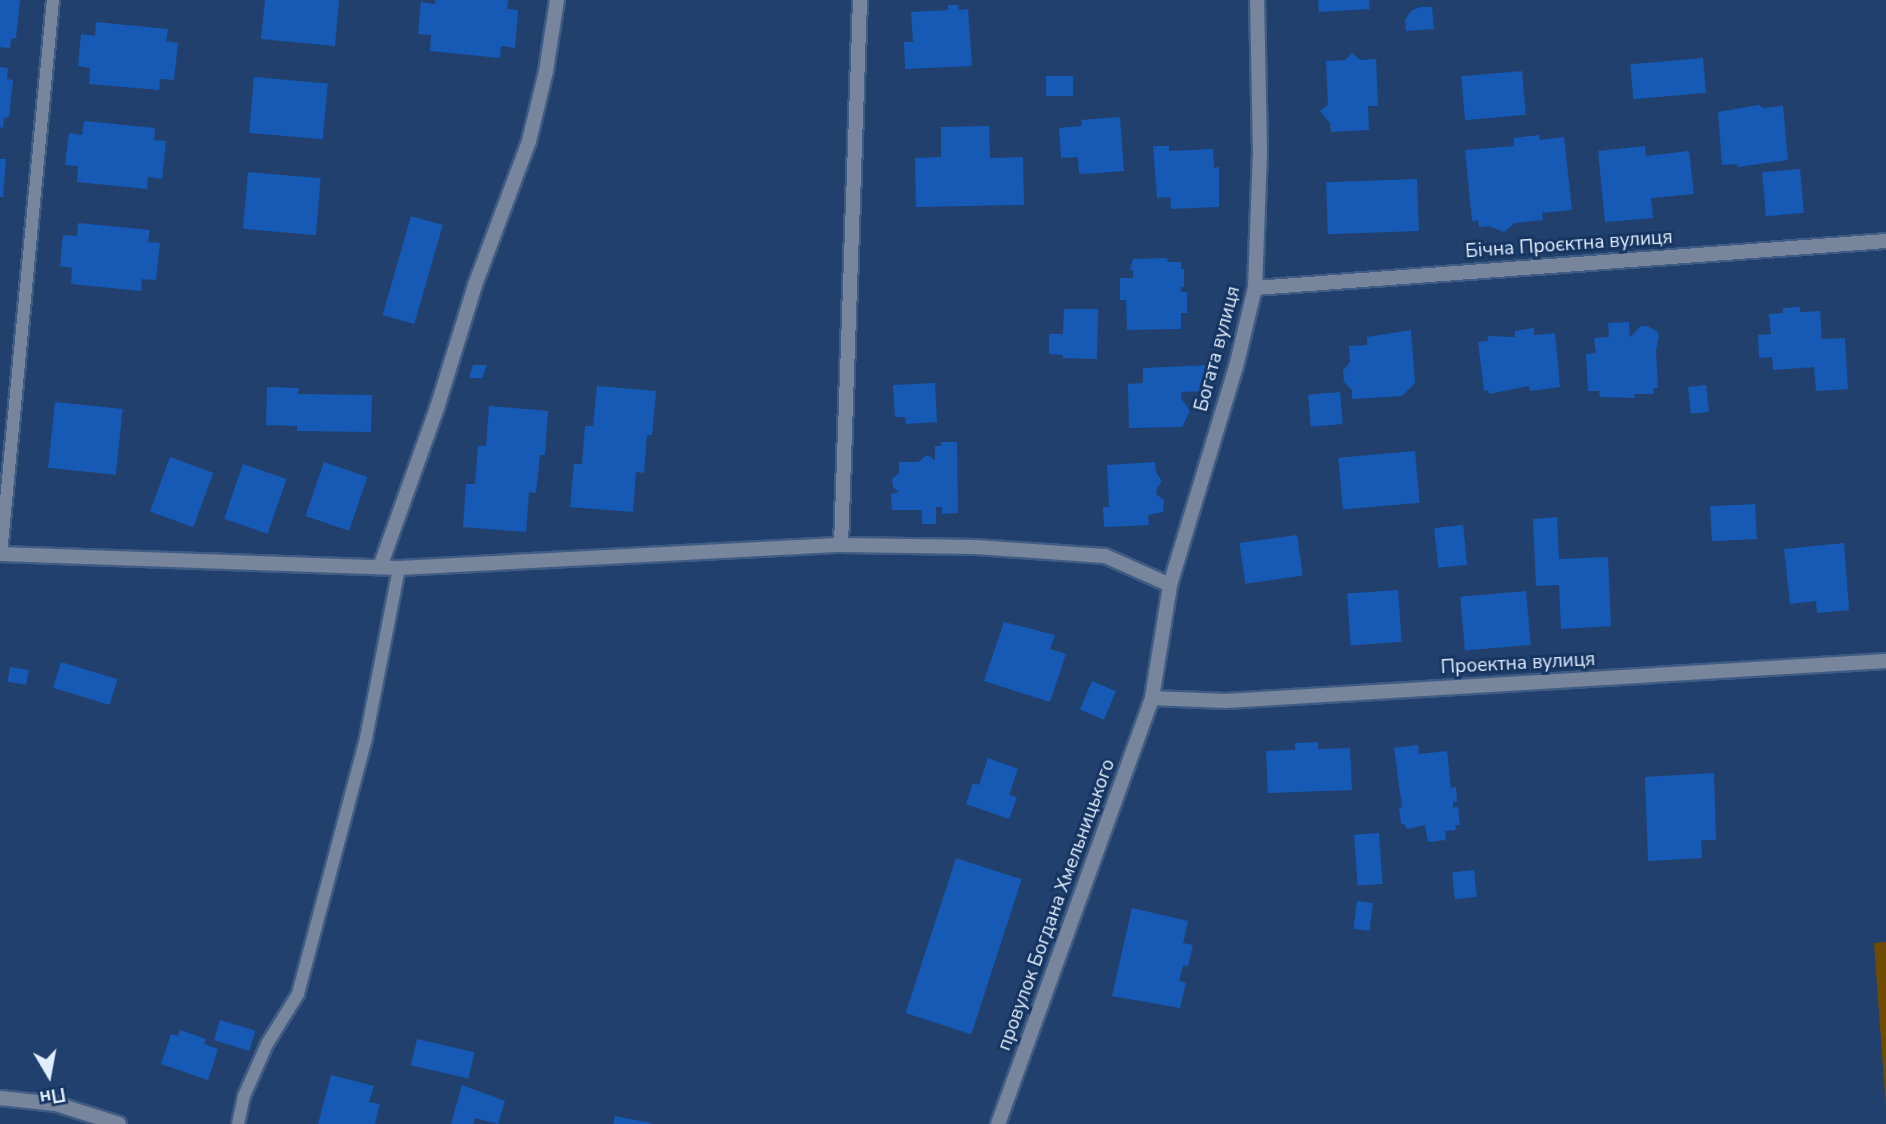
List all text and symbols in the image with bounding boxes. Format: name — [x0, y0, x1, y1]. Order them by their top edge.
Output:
street label: Бічна Проєктна вулиця — [1465, 226, 1673, 264]
street label: Богата вулиця — [1190, 284, 1246, 414]
street label: Проектна вулиця — [1440, 649, 1596, 679]
street label: провулок Богдана Хмельницького — [994, 756, 1120, 1054]
north arrow — [14, 1040, 84, 1110]
text: Пн — [38, 1081, 68, 1111]

